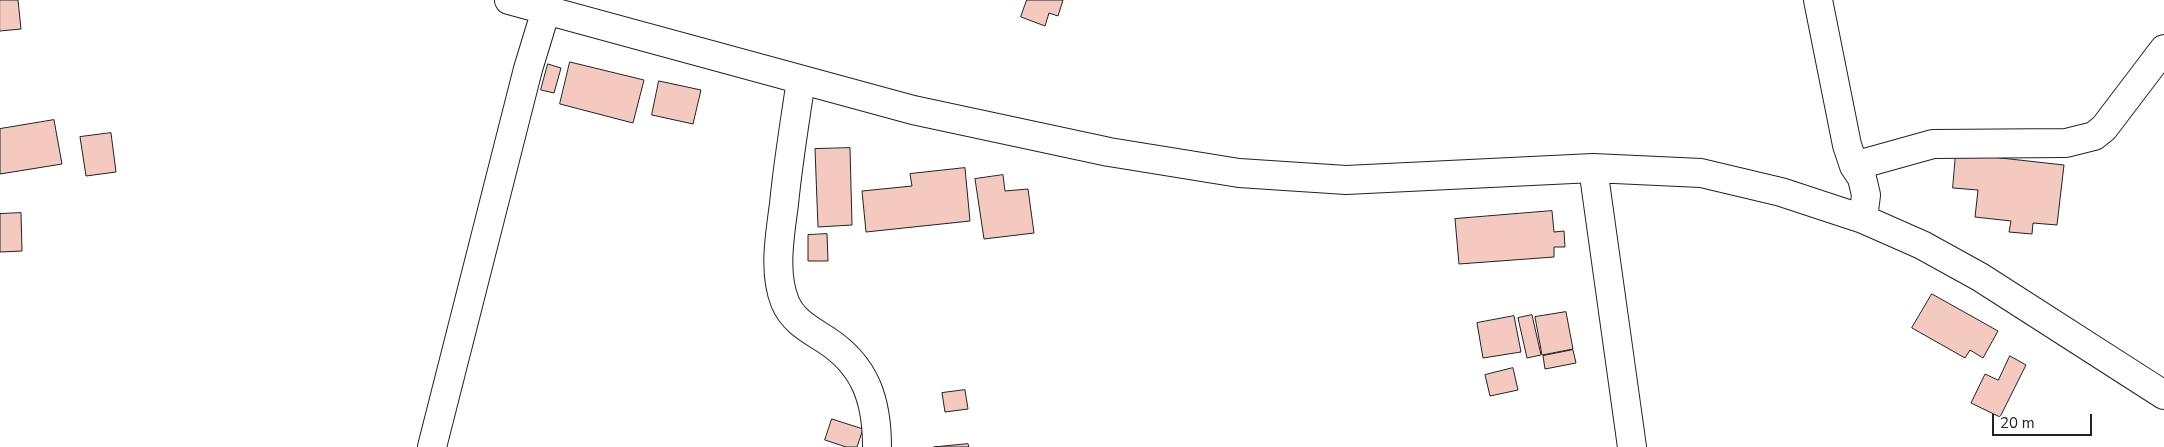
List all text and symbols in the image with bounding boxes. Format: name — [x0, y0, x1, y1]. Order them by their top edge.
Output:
scale bar — [1994, 404, 2094, 436]
text: 20 m — [2000, 413, 2035, 433]

